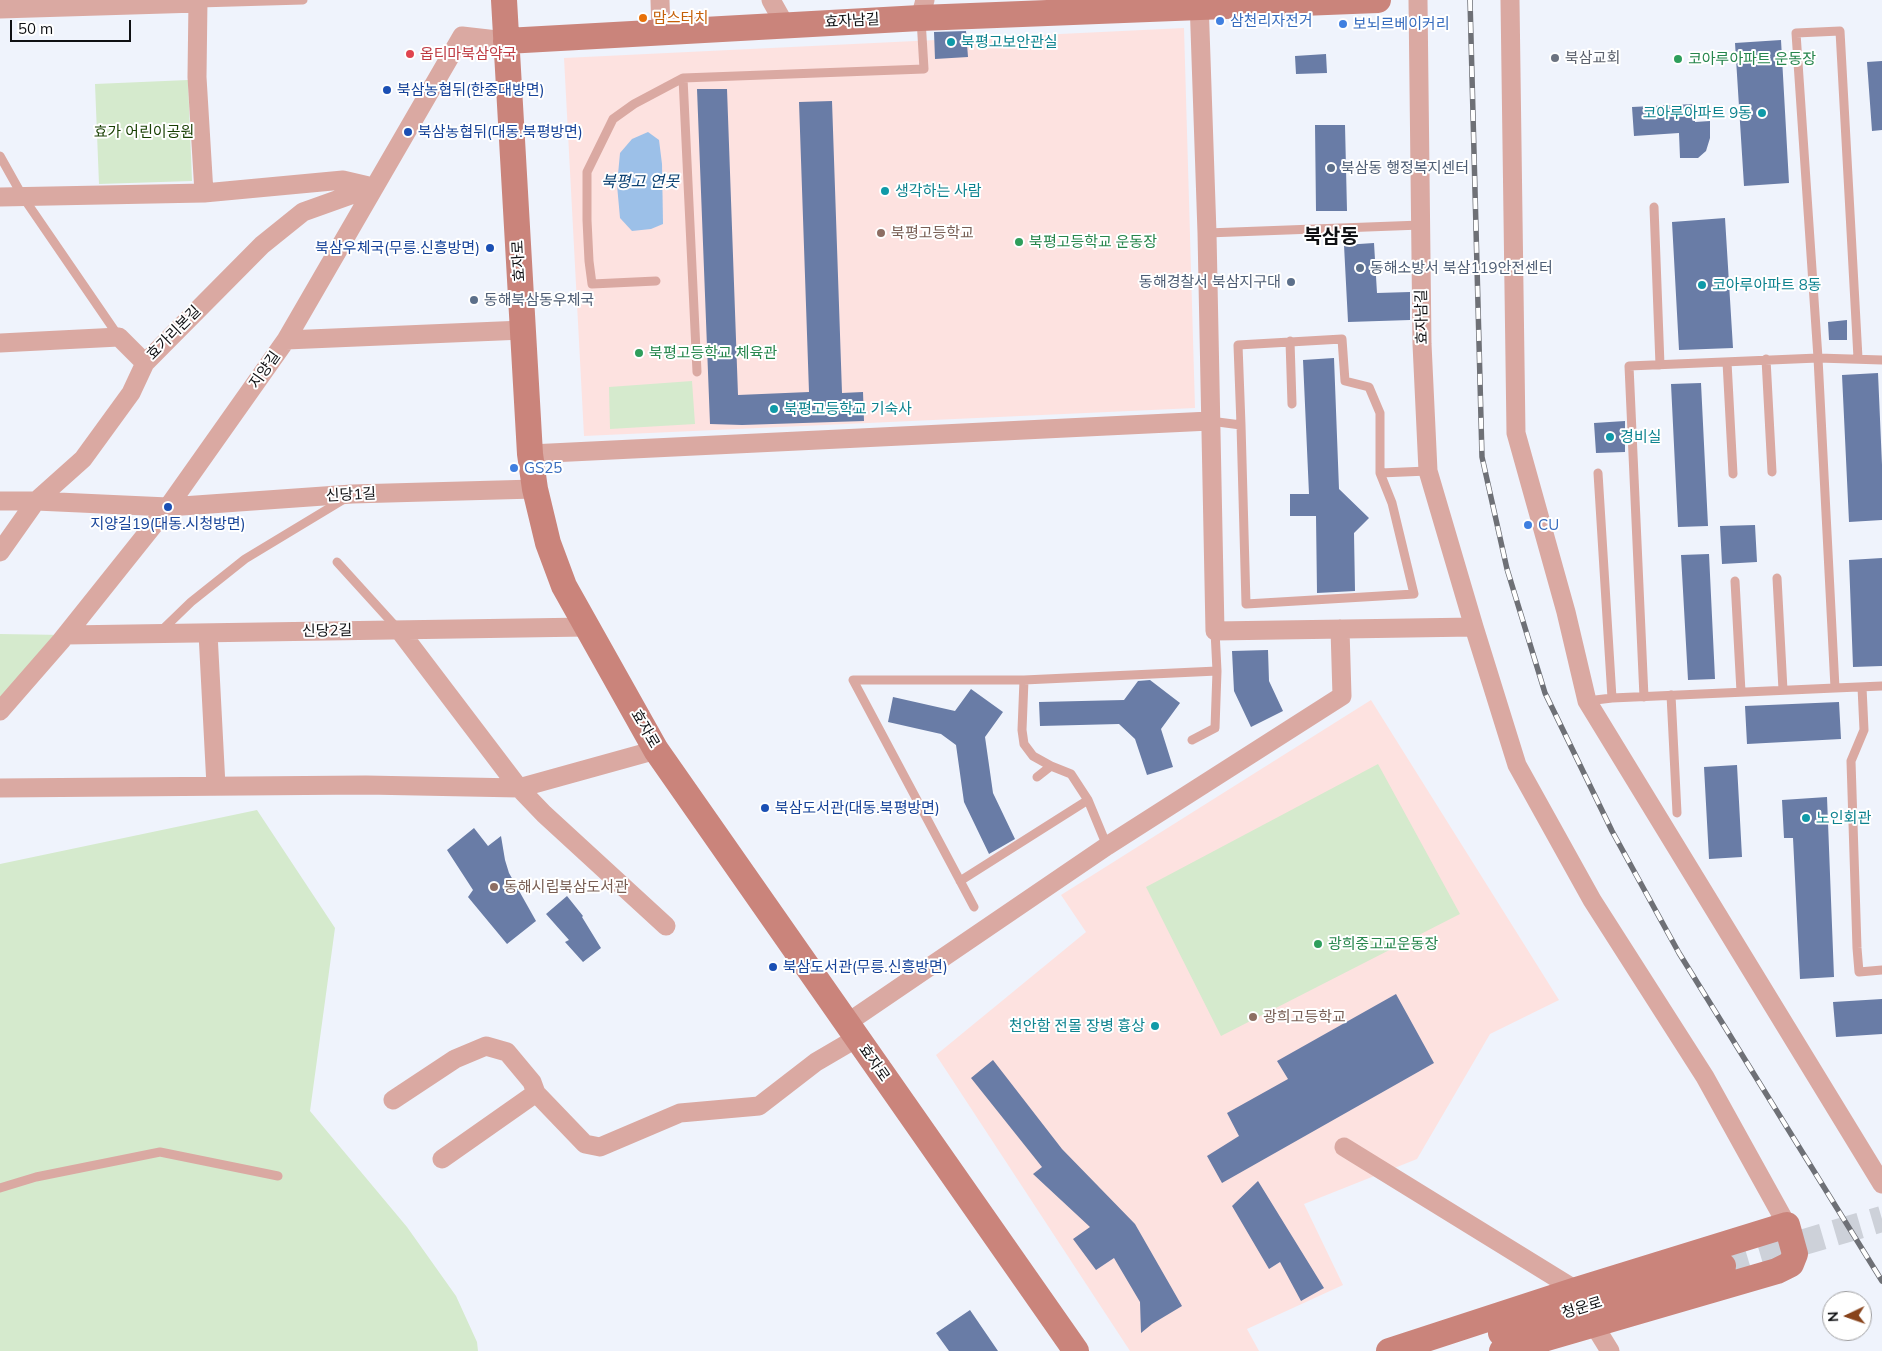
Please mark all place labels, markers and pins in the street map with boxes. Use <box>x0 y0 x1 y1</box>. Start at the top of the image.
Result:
place label: 맘스터치 <box>653 9 708 27</box>
marker: 맘스터치 <box>637 12 649 24</box>
place label: 삼천리자전거 <box>1230 12 1313 30</box>
marker: 삼천리자전거 <box>1214 15 1226 27</box>
place label: 보뇌르베이커리 <box>1353 15 1450 33</box>
marker: 보뇌르베이커리 <box>1337 18 1349 30</box>
place label: 북평고보안관실 <box>961 33 1058 51</box>
marker: 북평고보안관실 <box>945 36 957 48</box>
place label: 옵티마북삼약국 <box>420 45 517 63</box>
marker: 옵티마북삼약국 <box>404 48 416 60</box>
place label: 북삼교회 <box>1565 49 1620 67</box>
place label: 코아루아파트 운동장 <box>1688 50 1816 68</box>
marker: 북삼교회 <box>1549 52 1561 64</box>
marker: 코아루아파트 운동장 <box>1672 53 1684 65</box>
place label: 북삼농협뒤(한중대방면) <box>397 81 545 99</box>
marker: 북삼농협뒤(한중대방면) <box>381 84 393 96</box>
place label: 코아루아파트 9동 <box>1642 104 1752 122</box>
marker: 코아루아파트 9동 <box>1756 107 1768 119</box>
place label: 북삼농협뒤(대동.북평방면) <box>418 123 583 141</box>
marker: 북삼농협뒤(대동.북평방면) <box>402 126 414 138</box>
place label: 북삼동 행정복지센터 <box>1341 159 1469 177</box>
marker: 북삼동 행정복지센터 <box>1325 162 1337 174</box>
place label: 생각하는 사람 <box>895 182 982 200</box>
marker: 생각하는 사람 <box>879 185 891 197</box>
place label: 북평고등학교 <box>891 224 974 242</box>
marker: 북평고등학교 <box>875 227 887 239</box>
place label: 북평고등학교 운동장 <box>1029 233 1157 251</box>
marker: 북평고등학교 운동장 <box>1013 236 1025 248</box>
place label: 북삼우체국(무릉.신흥방면) <box>315 239 480 257</box>
marker: 북삼우체국(무릉.신흥방면) <box>484 242 496 254</box>
place label: 동해소방서 북삼119안전센터 <box>1370 259 1553 277</box>
marker: 동해소방서 북삼119안전센터 <box>1354 262 1366 274</box>
place label: 동해경찰서 북삼지구대 <box>1139 273 1281 291</box>
marker: 동해경찰서 북삼지구대 <box>1285 276 1297 288</box>
place label: 코아루아파트 8동 <box>1712 276 1822 294</box>
marker: 코아루아파트 8동 <box>1696 279 1708 291</box>
place label: 동해북삼동우체국 <box>484 291 594 309</box>
marker: 동해북삼동우체국 <box>468 294 480 306</box>
place label: 북평고등학교 체육관 <box>649 344 777 362</box>
marker: 북평고등학교 체육관 <box>633 347 645 359</box>
place label: 북평고등학교 기숙사 <box>784 400 912 418</box>
marker: 북평고등학교 기숙사 <box>768 403 780 415</box>
place label: 경비실 <box>1620 428 1661 446</box>
marker: 경비실 <box>1604 431 1616 443</box>
place label: GS25 <box>524 459 562 477</box>
marker: GS25 <box>508 462 520 474</box>
marker: 지양길19(대동.시청방면) <box>162 501 174 513</box>
place label: 지양길19(대동.시청방면) <box>90 515 246 533</box>
place label: CU <box>1538 516 1559 534</box>
marker: CU <box>1522 519 1534 531</box>
place label: 북삼도서관(대동.북평방면) <box>775 799 940 817</box>
marker: 북삼도서관(대동.북평방면) <box>759 802 771 814</box>
place label: 노인회관 <box>1816 809 1871 827</box>
marker: 노인회관 <box>1800 812 1812 824</box>
place label: 동해시립북삼도서관 <box>504 878 628 896</box>
marker: 동해시립북삼도서관 <box>488 881 500 893</box>
place label: 광희중고교운동장 <box>1328 935 1438 953</box>
marker: 광희중고교운동장 <box>1312 938 1324 950</box>
place label: 북삼도서관(무릉.신흥방면) <box>783 958 948 976</box>
marker: 북삼도서관(무릉.신흥방면) <box>767 961 779 973</box>
place label: 광희고등학교 <box>1263 1008 1346 1026</box>
marker: 광희고등학교 <box>1247 1011 1259 1023</box>
place label: 천안함 전몰 장병 흉상 <box>1009 1017 1145 1035</box>
marker: 천안함 전몰 장병 흉상 <box>1149 1020 1161 1032</box>

